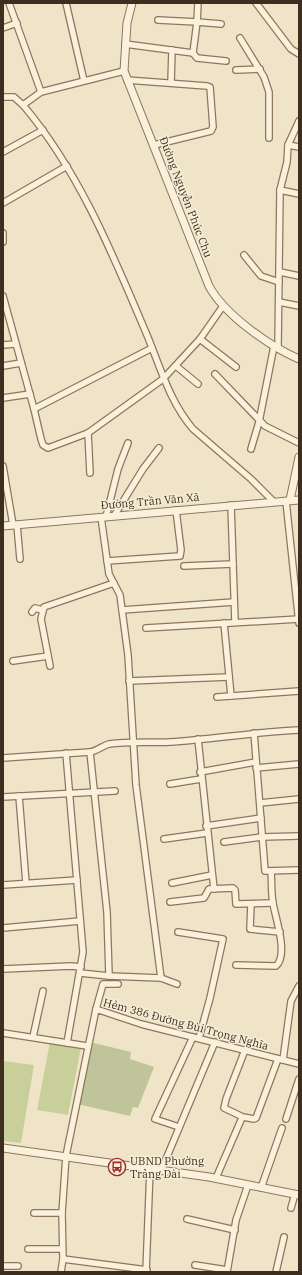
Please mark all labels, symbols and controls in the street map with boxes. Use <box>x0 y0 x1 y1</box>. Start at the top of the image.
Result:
street label: Đường Nguyễn Phúc Chu <box>156 135 216 260</box>
street label: Đường Trần Văn Xã <box>100 490 200 512</box>
street label: Hẻm 386 Đường Bùi Trọng Nghĩa <box>102 995 270 1053</box>
place label: UBND Phường Trảng Dài <box>130 1154 204 1181</box>
bus stop icon: UBND Phường Trảng Dài <box>107 1157 127 1177</box>

